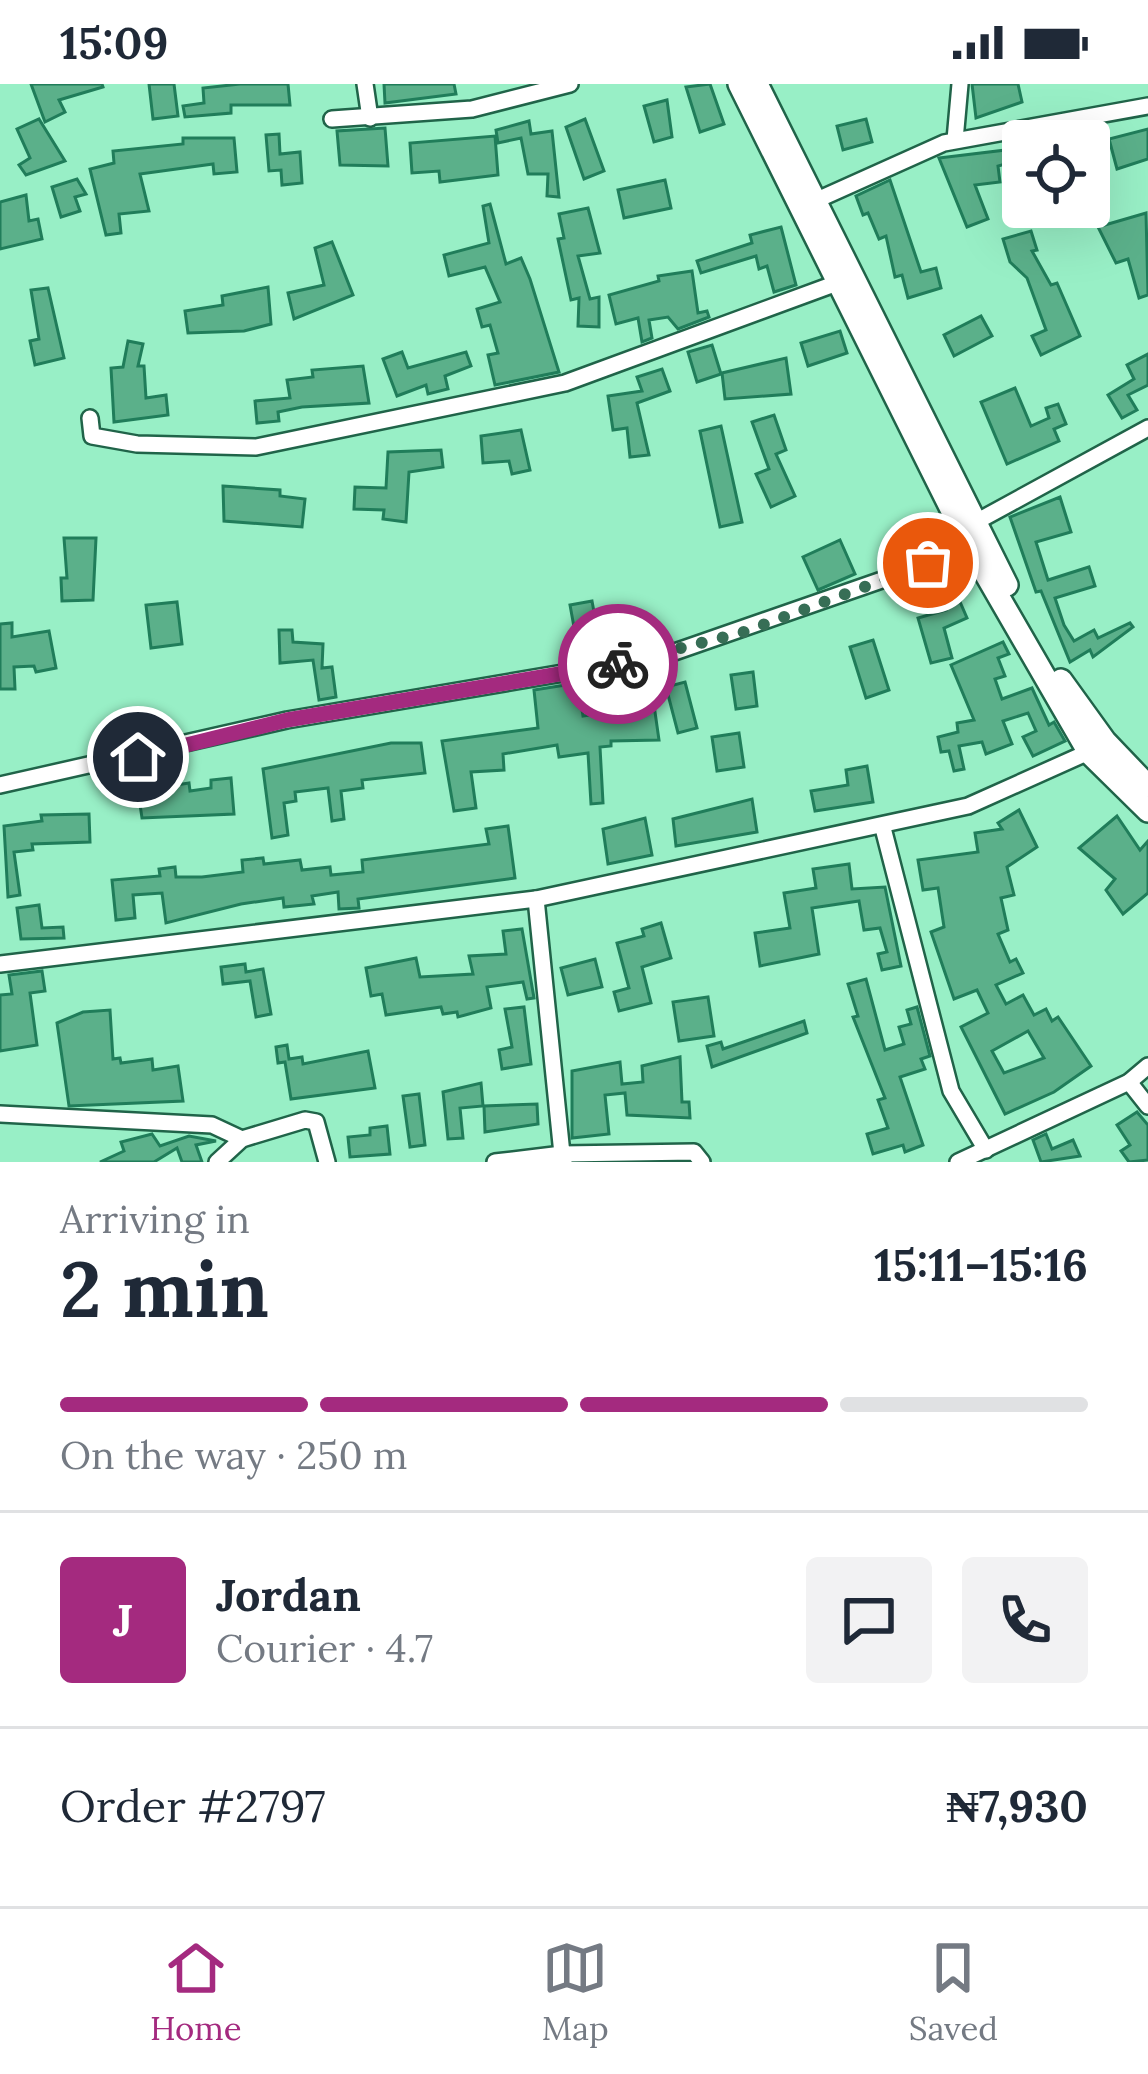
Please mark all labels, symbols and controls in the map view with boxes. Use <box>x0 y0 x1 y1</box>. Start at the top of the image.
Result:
text: 15:09 <box>60 14 168 71</box>
map controls <box>1002 120 1110 228</box>
button: locate <box>1002 120 1110 228</box>
pin <box>877 512 979 614</box>
icon: bag <box>895 530 961 596</box>
courier <box>558 604 678 724</box>
icon: bike <box>585 631 651 697</box>
pin <box>87 706 189 808</box>
icon: home <box>105 724 171 790</box>
text: Arriving in <box>60 1194 250 1244</box>
text: 15:11–15:16 <box>874 1236 1088 1293</box>
text: 2 min <box>60 1239 269 1338</box>
text: On the way · 250 m <box>60 1430 408 1480</box>
button: chat <box>806 1557 932 1683</box>
button: phone <box>962 1557 1088 1683</box>
text: Jordan <box>216 1566 361 1623</box>
text: J <box>113 1591 133 1648</box>
text: Courier · 4.7 <box>216 1623 433 1673</box>
text: Order #2797 <box>60 1777 325 1834</box>
text: ₦7,930 <box>946 1777 1088 1834</box>
tab: Home <box>150 1935 242 2049</box>
tab: Map <box>542 1935 609 2049</box>
tab: Saved <box>909 1935 998 2049</box>

